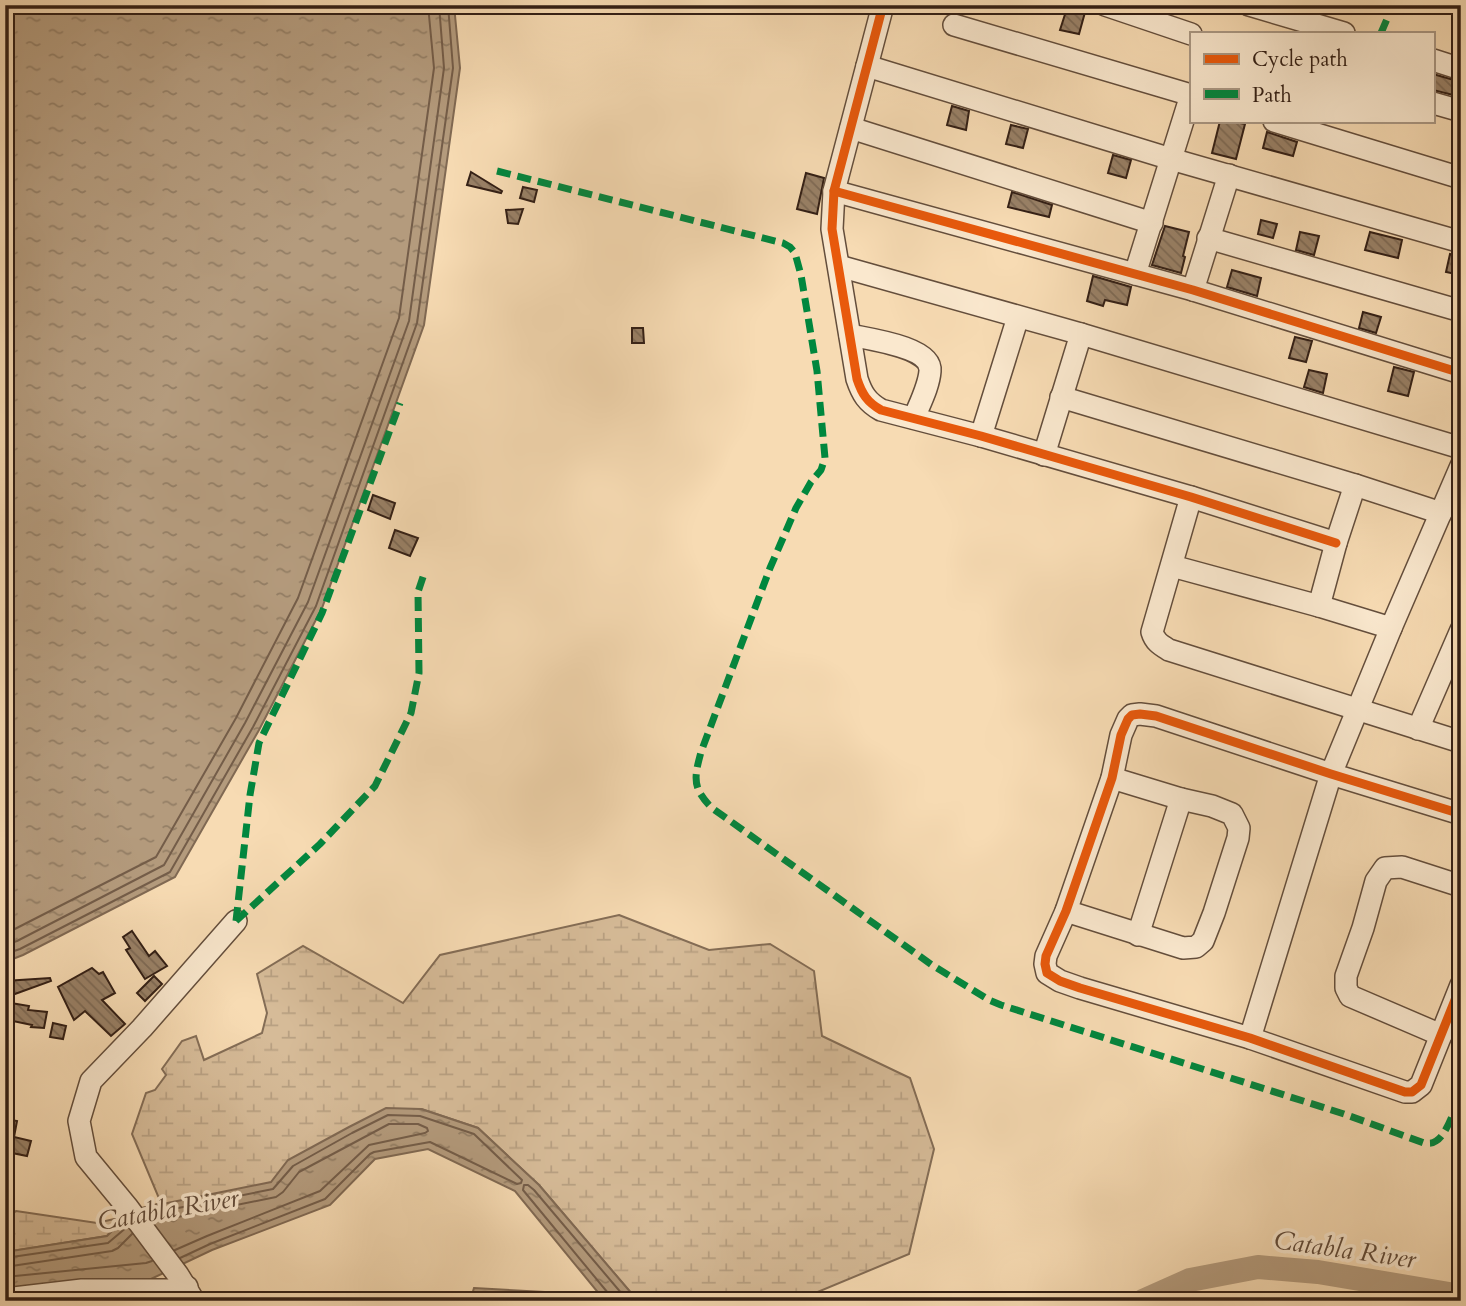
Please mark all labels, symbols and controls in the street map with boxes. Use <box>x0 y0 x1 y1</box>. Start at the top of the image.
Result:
legend <box>1190 32 1434 122</box>
text: Cycle path <box>1252 45 1348 74</box>
text: Path <box>1252 81 1292 110</box>
water label: Catabla River <box>95 1180 243 1239</box>
water label: Catabla River <box>1272 1222 1420 1277</box>

